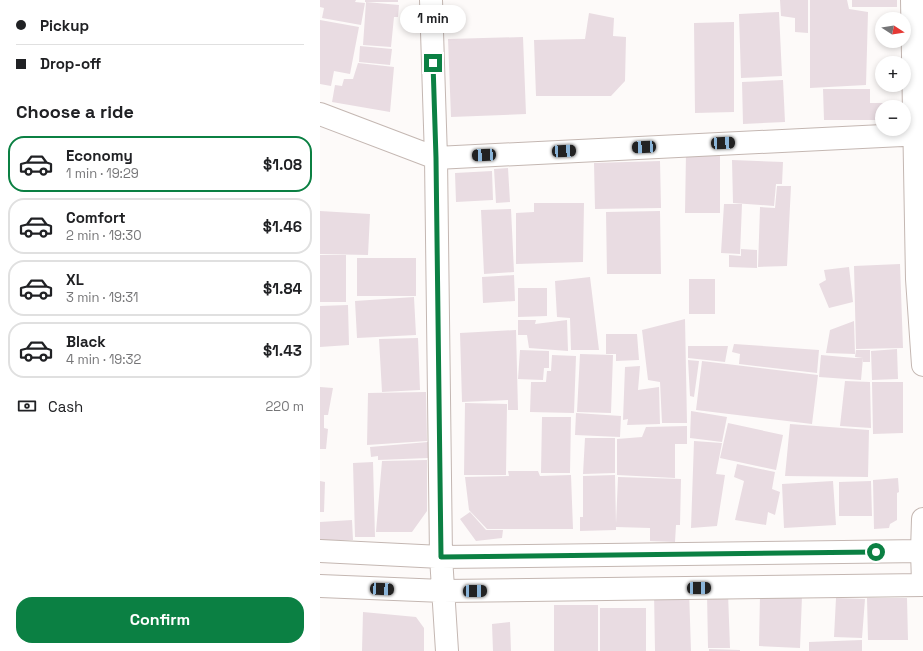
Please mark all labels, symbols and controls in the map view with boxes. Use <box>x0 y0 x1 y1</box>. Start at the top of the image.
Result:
callout: 1 min <box>400 5 466 33</box>
text: 1 min <box>417 10 449 27</box>
north arrow <box>875 12 911 48</box>
map controls <box>875 12 911 136</box>
text: Pickup <box>40 16 89 35</box>
text: Drop-off <box>40 54 101 73</box>
route end <box>424 54 442 72</box>
button: + <box>875 56 911 92</box>
text: Choose a ride <box>16 100 134 123</box>
button: − <box>875 100 911 136</box>
car <box>711 136 735 150</box>
car <box>632 140 656 154</box>
car <box>552 144 576 158</box>
icon: car <box>18 146 54 182</box>
text: Economy <box>66 146 133 165</box>
car <box>472 148 496 162</box>
text: $1.08 <box>263 155 302 174</box>
text: 1 min · 19:29 <box>66 165 139 182</box>
icon: car <box>18 208 54 244</box>
text: Comfort <box>66 208 126 227</box>
text: $1.46 <box>263 217 302 236</box>
text: 2 min · 19:30 <box>66 227 142 244</box>
icon: car <box>18 270 54 306</box>
text: XL <box>66 270 84 289</box>
text: $1.84 <box>263 279 302 298</box>
text: 3 min · 19:31 <box>66 289 138 306</box>
icon: car <box>18 332 54 368</box>
text: Black <box>66 332 106 351</box>
text: $1.43 <box>263 341 302 360</box>
text: 4 min · 19:32 <box>66 351 141 368</box>
icon: cash <box>16 395 38 417</box>
text: Cash <box>48 397 83 416</box>
text: 220 m <box>265 398 304 415</box>
route start <box>867 543 885 561</box>
car <box>370 582 394 596</box>
car <box>687 582 711 594</box>
car <box>463 585 487 597</box>
button: Confirm <box>16 597 304 643</box>

